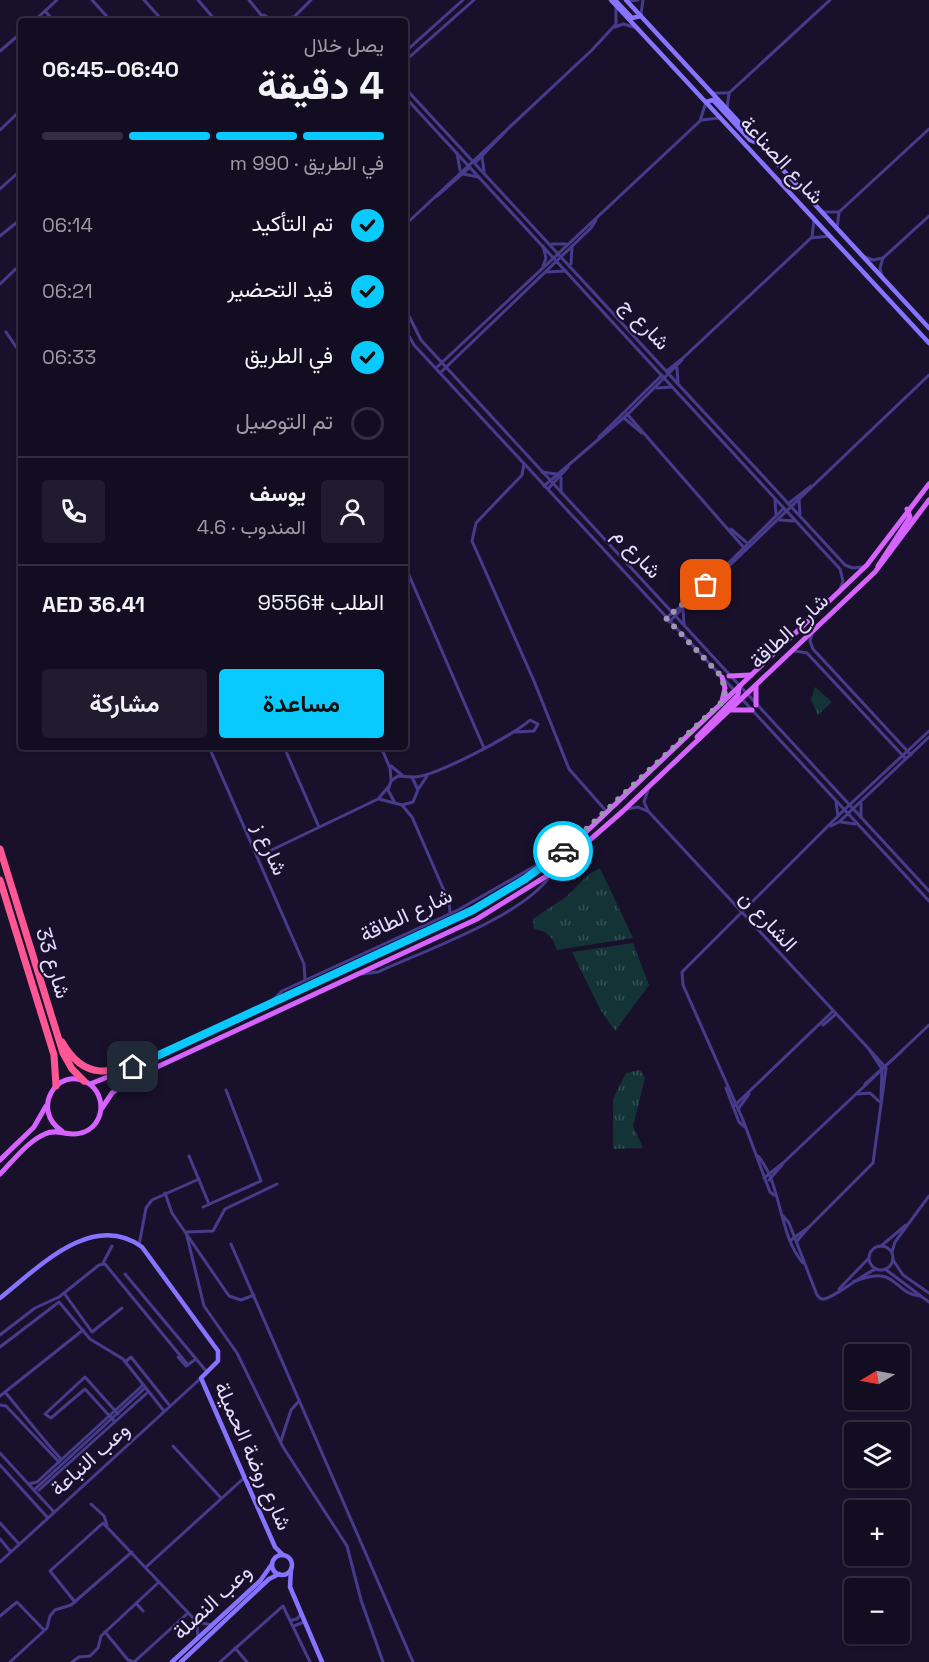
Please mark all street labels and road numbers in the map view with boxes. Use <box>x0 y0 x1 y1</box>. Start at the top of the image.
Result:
street label: شارع الصناعة <box>734 110 830 210</box>
street label: شارع ج <box>614 292 676 356</box>
street label: شارع م <box>606 521 668 585</box>
street label: شارع الطاقة <box>743 587 835 675</box>
street label: شارع ز <box>246 817 294 880</box>
street label: شارع الطاقة <box>355 881 457 949</box>
street label: الشارع ن <box>733 884 803 958</box>
street label: شارع 33 <box>29 924 77 1002</box>
street label: شارع روضة الحميلة <box>208 1377 298 1535</box>
street label: وعب النباعة <box>44 1416 135 1501</box>
street label: وعب النصلة <box>166 1558 257 1645</box>

